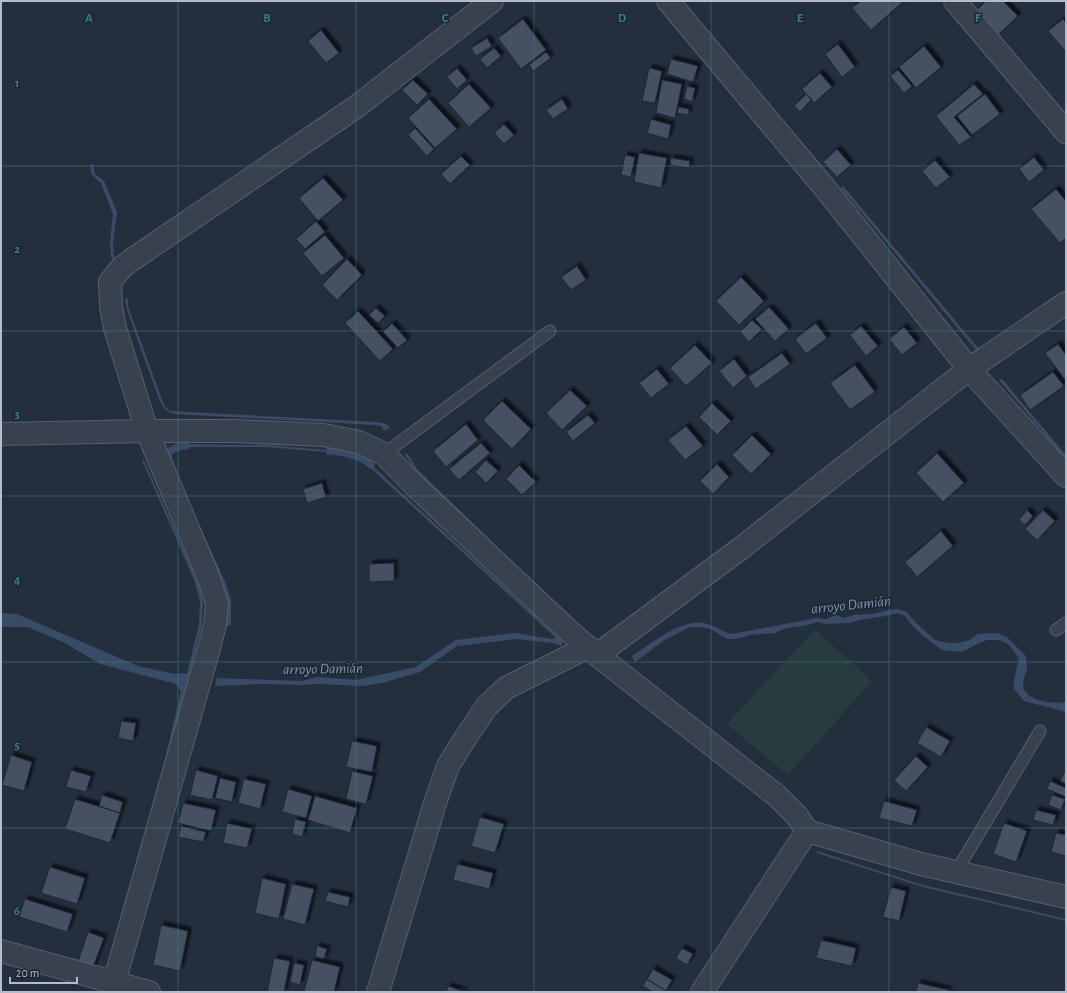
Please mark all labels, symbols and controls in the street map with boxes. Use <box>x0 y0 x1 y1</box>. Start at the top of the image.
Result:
text: A <box>85 12 93 25</box>
text: B <box>263 12 271 25</box>
text: C <box>442 12 449 25</box>
text: D <box>618 12 627 25</box>
text: E <box>797 12 804 25</box>
text: F <box>975 12 982 25</box>
text: 1 <box>15 77 19 90</box>
text: 2 <box>14 243 20 256</box>
text: 3 <box>14 408 20 421</box>
text: 4 <box>14 574 21 587</box>
water label: arroyo Damián <box>810 593 892 617</box>
water label: arroyo Damián <box>283 661 363 677</box>
text: 5 <box>14 739 20 752</box>
text: 6 <box>14 905 20 918</box>
scale bar <box>10 959 77 985</box>
text: 20 m <box>16 967 39 979</box>

